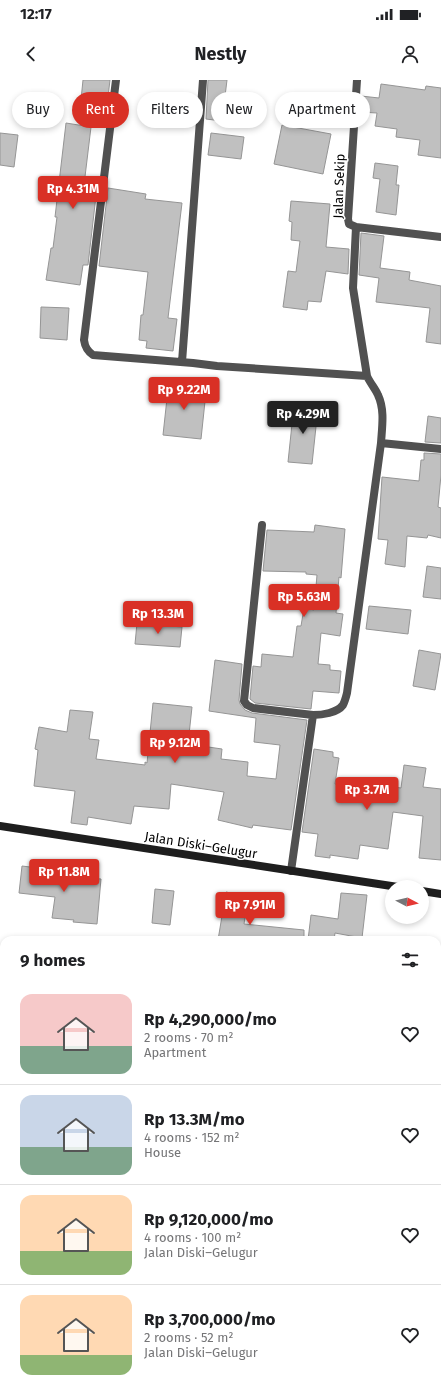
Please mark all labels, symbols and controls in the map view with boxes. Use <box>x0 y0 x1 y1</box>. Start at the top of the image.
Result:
text: 12:17 <box>20 5 52 23</box>
icon: back <box>20 43 42 65</box>
text: Nestly <box>195 43 246 65</box>
icon: person <box>399 43 421 65</box>
chip: Buy <box>12 92 64 128</box>
chip: Rent <box>72 92 129 128</box>
chip: Filters <box>137 92 203 128</box>
chip: New <box>211 92 267 128</box>
chip: Apartment <box>275 92 370 128</box>
street label: Jalan Sekip <box>330 153 348 219</box>
pin: Rp 4.31M <box>32 176 114 210</box>
text: Rp 4.31M <box>47 181 99 196</box>
pin: Rp 9.22M <box>143 377 225 411</box>
text: Rp 9.22M <box>158 382 210 397</box>
pin: Rp 4.29M <box>262 401 344 435</box>
text: Rp 4.29M <box>276 406 330 421</box>
pin: Rp 5.63M <box>263 584 345 618</box>
text: Rp 5.63M <box>277 589 331 604</box>
pin: Rp 13.3M <box>117 601 199 635</box>
text: Rp 13.3M <box>132 606 184 621</box>
pin: Rp 9.12M <box>134 730 216 764</box>
text: Rp 9.12M <box>150 735 200 750</box>
pin: Rp 3.7M <box>330 777 404 811</box>
text: Rp 3.7M <box>344 782 390 797</box>
street label: Jalan Diski–Gelugur <box>144 829 258 861</box>
pin: Rp 11.8M <box>23 859 105 893</box>
text: Rp 11.8M <box>38 864 90 879</box>
north arrow <box>385 880 429 924</box>
map controls <box>385 880 429 924</box>
pin: Rp 7.91M <box>209 892 291 926</box>
text: Rp 7.91M <box>224 897 276 912</box>
icon: filters <box>399 949 421 971</box>
text: 9 homes <box>20 950 85 971</box>
text: Rp 4,290,000/mo <box>144 1009 277 1030</box>
icon: home <box>52 1010 100 1058</box>
icon: heart <box>399 1023 421 1045</box>
text: 2 rooms · 70 m² <box>144 1030 234 1045</box>
text: Apartment <box>144 1045 206 1060</box>
text: Rp 13.3M/mo <box>144 1109 245 1130</box>
icon: home <box>52 1111 100 1159</box>
icon: heart <box>399 1124 421 1146</box>
text: 4 rooms · 152 m² <box>144 1130 240 1145</box>
text: House <box>144 1145 181 1160</box>
text: Rp 9,120,000/mo <box>144 1209 274 1230</box>
icon: home <box>52 1211 100 1259</box>
icon: heart <box>399 1224 421 1246</box>
text: 4 rooms · 100 m² <box>144 1230 241 1245</box>
text: Jalan Diski–Gelugur <box>144 1245 258 1260</box>
text: Rp 3,700,000/mo <box>144 1309 276 1330</box>
icon: home <box>52 1311 100 1359</box>
icon: heart <box>399 1324 421 1346</box>
text: 2 rooms · 52 m² <box>144 1330 233 1345</box>
text: Jalan Diski–Gelugur <box>144 1345 258 1360</box>

